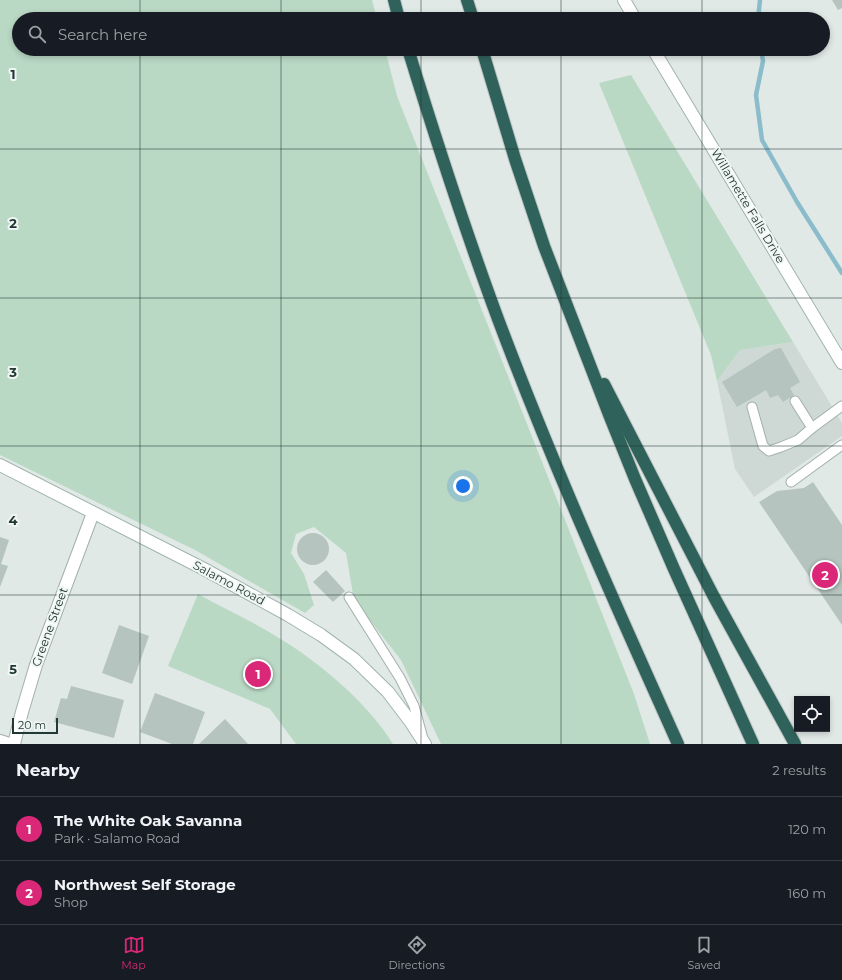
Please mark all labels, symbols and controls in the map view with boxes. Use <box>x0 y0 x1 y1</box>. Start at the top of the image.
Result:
search box <box>12 12 830 56</box>
icon: search <box>26 23 48 45</box>
text: Search here <box>58 25 147 44</box>
text: 1 <box>10 66 16 82</box>
street label: Willamette Falls Drive <box>708 146 789 266</box>
text: 2 <box>9 215 17 231</box>
text: 3 <box>8 364 17 380</box>
your location <box>453 476 473 496</box>
text: 4 <box>9 512 18 528</box>
street label: Salamo Road <box>191 557 268 608</box>
pin: 2 <box>812 560 838 590</box>
street label: Greene Street <box>28 585 71 668</box>
pin: 1 <box>245 659 271 689</box>
text: 5 <box>9 661 17 677</box>
map controls <box>794 696 830 732</box>
button: locate <box>794 696 830 732</box>
scale bar <box>12 716 58 735</box>
text: 20 m <box>18 718 46 732</box>
text: Nearby <box>16 760 80 780</box>
text: 2 results <box>772 762 826 778</box>
text: The White Oak Savanna <box>54 811 242 830</box>
text: 1 <box>26 821 32 837</box>
text: 120 m <box>788 821 826 837</box>
text: Park · Salamo Road <box>54 830 180 846</box>
text: Northwest Self Storage <box>54 875 236 894</box>
text: 2 <box>25 885 33 901</box>
text: 160 m <box>788 885 826 901</box>
text: Shop <box>54 894 88 910</box>
tab: Map <box>121 934 146 972</box>
tab: Directions <box>389 934 445 972</box>
tab: Saved <box>688 934 721 972</box>

